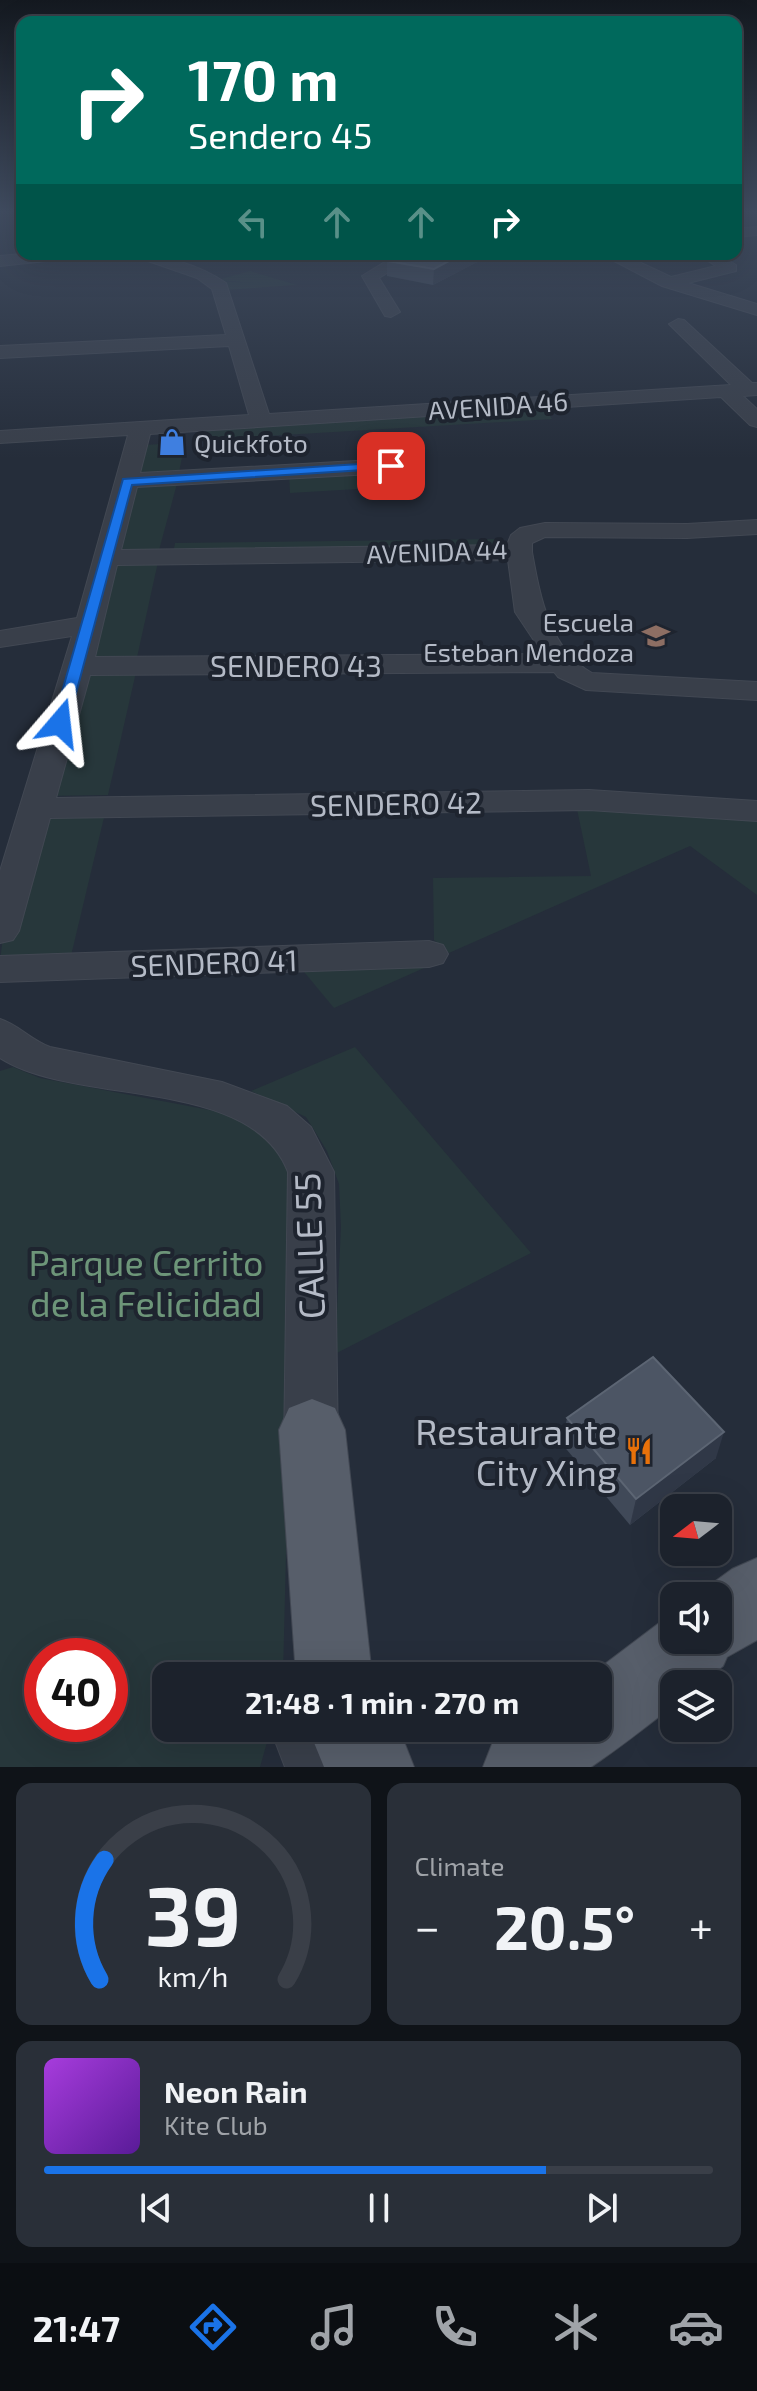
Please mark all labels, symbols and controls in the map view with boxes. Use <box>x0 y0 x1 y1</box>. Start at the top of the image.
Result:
text: 170 m <box>188 45 339 112</box>
icon: right <box>56 48 160 152</box>
text: Sendero 45 <box>188 113 372 156</box>
icon: left <box>231 200 275 244</box>
icon: ahead <box>315 200 359 244</box>
icon: ahead <box>399 200 443 244</box>
icon: right <box>483 200 527 244</box>
street label: AVENIDA 46 <box>427 385 569 425</box>
shop icon: Quickfoto <box>157 427 187 457</box>
place label: Quickfoto <box>194 427 308 458</box>
pin <box>357 432 425 500</box>
icon: arrive <box>369 444 413 488</box>
street label: AVENIDA 44 <box>366 533 508 569</box>
place label: Escuela Esteban Mendoza <box>423 606 634 667</box>
school or university icon: Escuela Esteban Mendoza <box>641 621 671 651</box>
street label: SENDERO 43 <box>210 647 382 683</box>
position arrow <box>18 681 102 765</box>
street label: SENDERO 42 <box>310 784 482 822</box>
street label: SENDERO 41 <box>130 941 298 983</box>
street label: CALLE 55 <box>284 1172 332 1320</box>
park label: Parque Cerrito de la Felicidad <box>28 1240 264 1324</box>
place label: Restaurante City Xing <box>415 1409 617 1493</box>
restaurant icon: Restaurante City Xing <box>624 1436 654 1466</box>
north arrow <box>660 1494 732 1566</box>
map controls <box>660 1494 732 1742</box>
button: sound <box>660 1582 732 1654</box>
speed limit sign: 40 <box>24 1638 128 1742</box>
button: layers <box>660 1670 732 1742</box>
text: 21:48 · 1 min · 270 m <box>245 1684 519 1720</box>
text: Climate <box>415 1850 504 1881</box>
text: 39 <box>145 1863 241 1963</box>
text: 20.5° <box>494 1890 635 1962</box>
text: − <box>415 1899 440 1952</box>
text: + <box>689 1899 713 1952</box>
text: km/h <box>158 1958 229 1993</box>
text: Neon Rain <box>164 2073 308 2109</box>
text: Kite Club <box>164 2109 268 2140</box>
icon: previous <box>134 2186 178 2230</box>
icon: pause <box>357 2186 401 2230</box>
icon: next <box>580 2186 624 2230</box>
icon: directions <box>185 2299 241 2355</box>
icon: music <box>306 2299 362 2355</box>
icon: phone <box>427 2299 483 2355</box>
icon: climate <box>548 2299 604 2355</box>
icon: car <box>668 2299 724 2355</box>
text: 21:47 <box>32 2306 120 2349</box>

